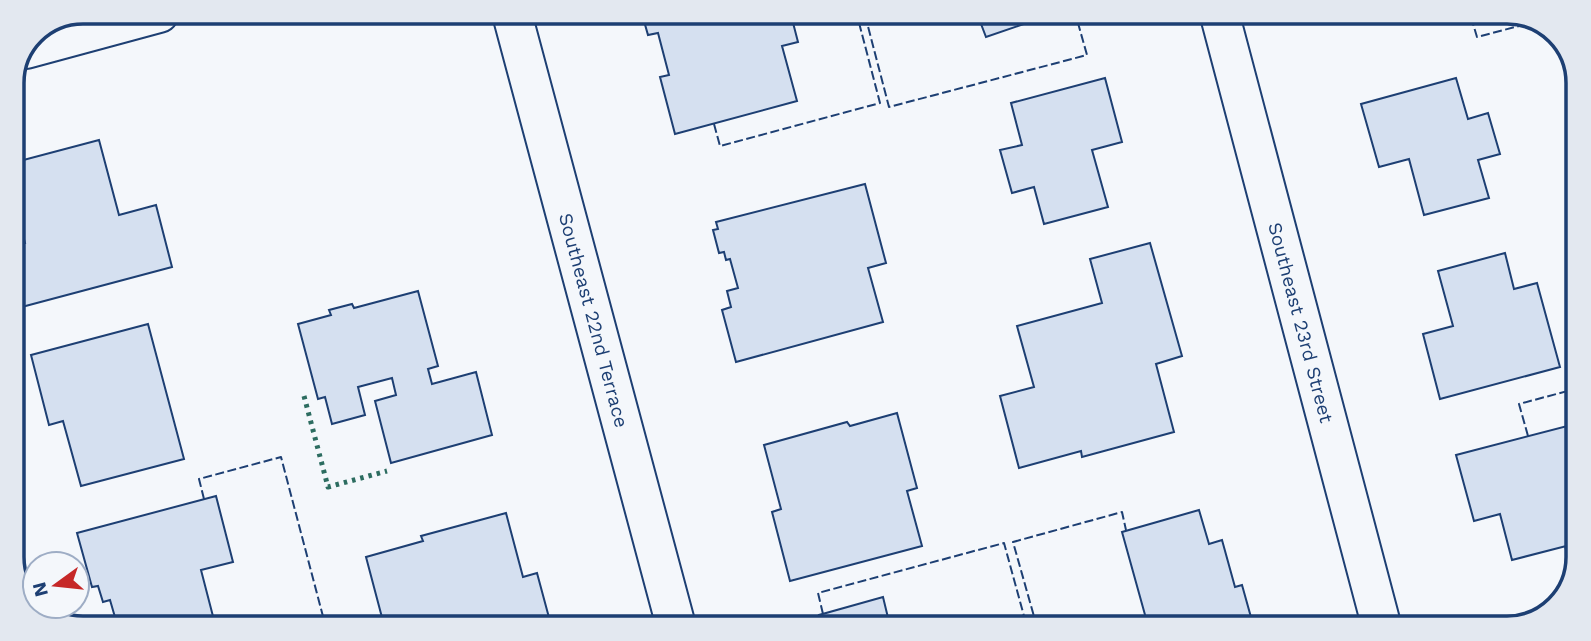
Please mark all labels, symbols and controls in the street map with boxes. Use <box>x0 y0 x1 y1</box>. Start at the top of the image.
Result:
street label: Southeast 22nd Terrace <box>554 211 633 430</box>
street label: Southeast 23rd Street <box>1263 220 1338 425</box>
north arrow <box>21 550 91 620</box>
text: N <box>27 579 53 599</box>

